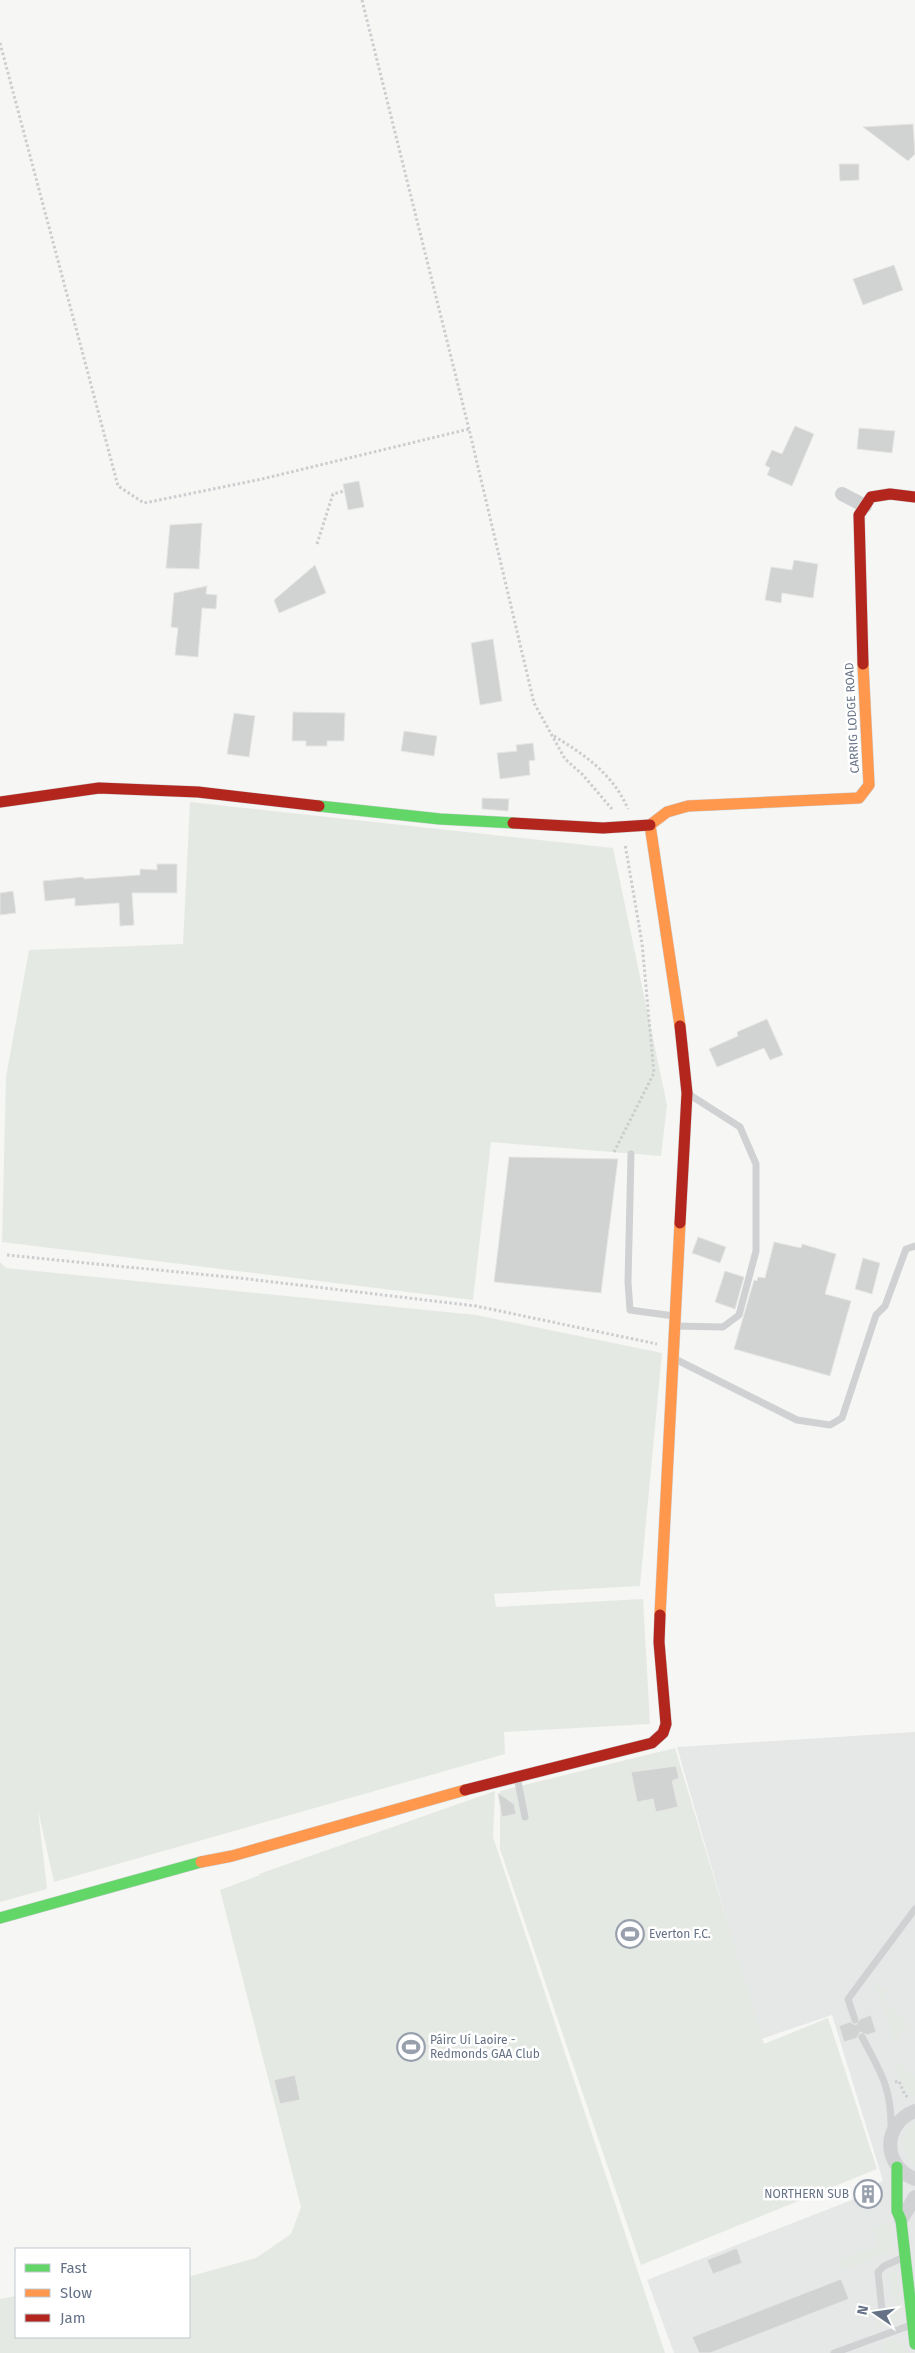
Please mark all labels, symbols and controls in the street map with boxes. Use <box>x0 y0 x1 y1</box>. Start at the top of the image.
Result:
street label: CARRIG LODGE ROAD <box>842 662 862 774</box>
sports icon: Everton F.C. <box>615 1919 645 1949</box>
place label: Everton F.C. <box>649 1927 711 1941</box>
sports icon: Páirc Uí Laoire - Redmonds GAA Club <box>396 2032 426 2062</box>
place label: Páirc Uí Laoire - Redmonds GAA Club <box>430 2033 540 2061</box>
building icon: NORTHERN SUB <box>853 2179 883 2209</box>
place label: NORTHERN SUB <box>764 2187 849 2201</box>
legend <box>15 2248 190 2338</box>
text: Fast <box>60 2259 87 2277</box>
text: Slow <box>60 2284 92 2302</box>
north arrow <box>850 2288 900 2338</box>
text: N <box>853 2304 872 2317</box>
text: Jam <box>60 2309 86 2327</box>

